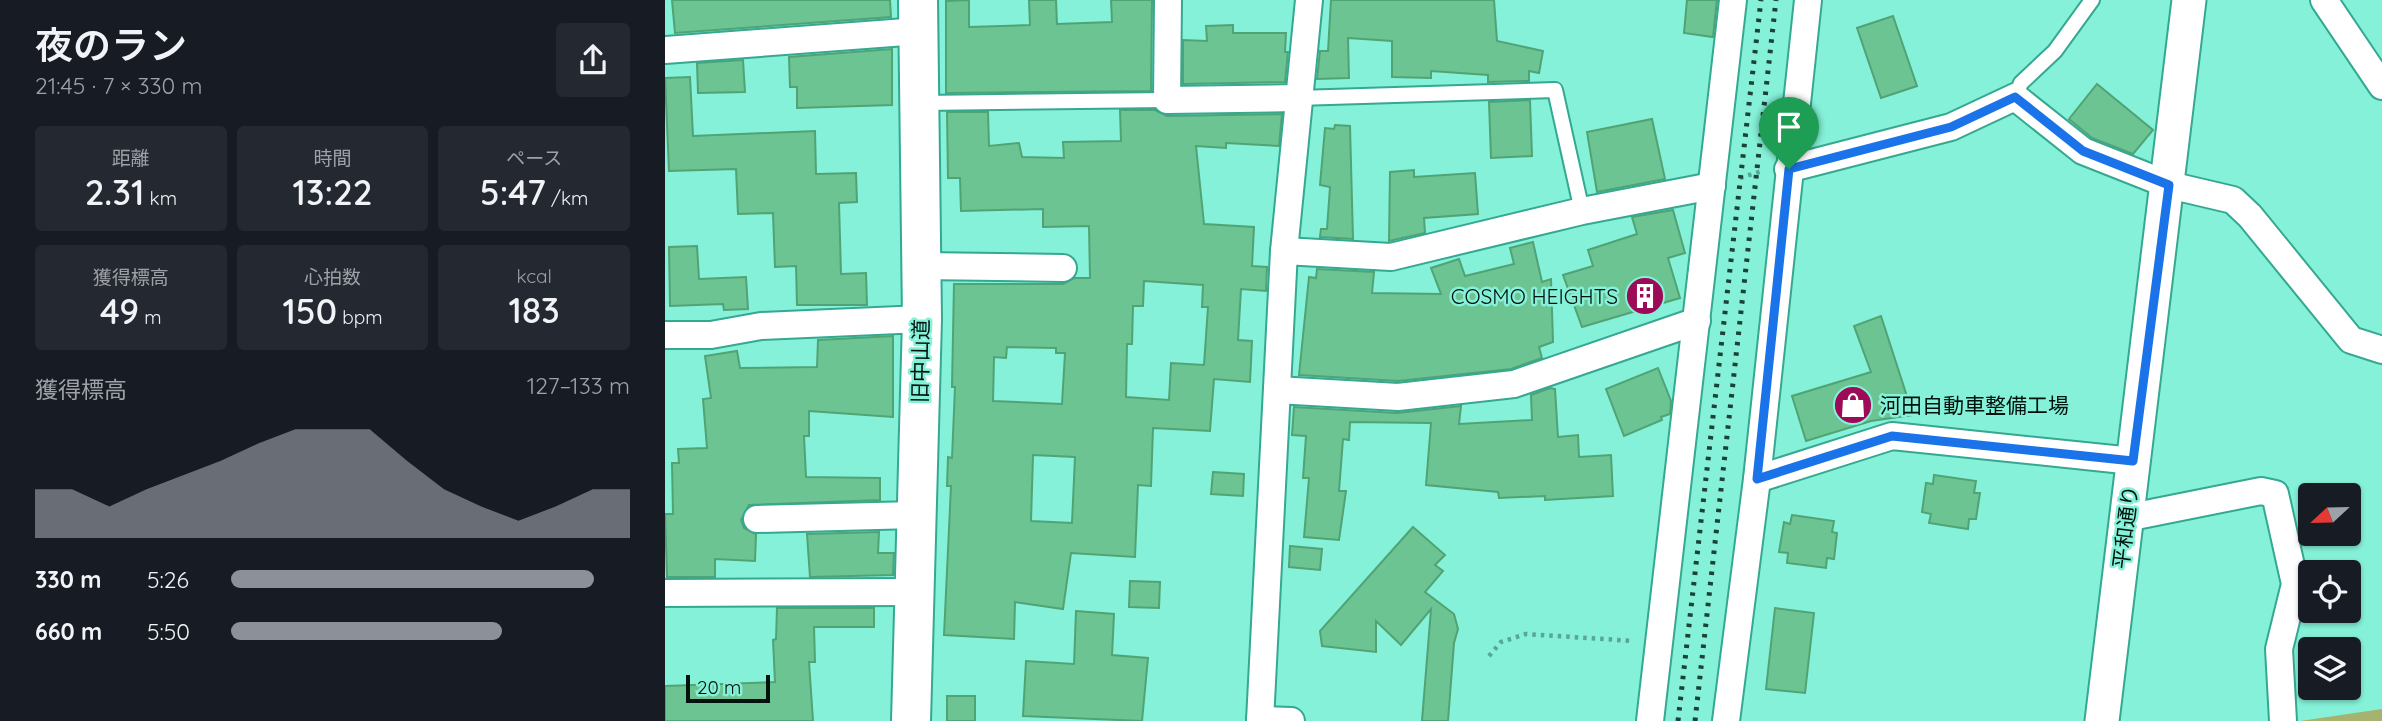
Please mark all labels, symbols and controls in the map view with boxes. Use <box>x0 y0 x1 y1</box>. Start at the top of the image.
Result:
text: 夜のラン <box>35 21 187 69</box>
button: share <box>556 23 630 97</box>
text: 21:45 · 7 × 330 m <box>35 71 202 100</box>
pin <box>1759 97 1819 169</box>
icon: arrive <box>1770 108 1808 146</box>
text: 距離 <box>112 146 150 170</box>
text: 時間 <box>313 146 352 170</box>
text: ペース <box>506 146 562 170</box>
text: 2.31 <box>85 170 144 214</box>
text: 13:22 <box>292 170 373 214</box>
text: 5:47 <box>480 170 546 214</box>
text: km <box>144 186 177 210</box>
text: /km <box>546 186 588 210</box>
text: kcal <box>516 264 552 288</box>
text: 獲得標高 <box>93 265 169 289</box>
text: 心拍数 <box>304 265 361 289</box>
building icon: COSMO HEIGHTS <box>1624 275 1666 317</box>
place label: COSMO HEIGHTS <box>1451 283 1618 309</box>
text: 183 <box>509 288 560 332</box>
text: 49 <box>100 289 139 333</box>
text: 150 <box>282 289 337 333</box>
text: m <box>139 305 162 329</box>
text: bpm <box>337 305 383 329</box>
street label: 旧中山道 <box>906 319 934 403</box>
text: 127–133 m <box>527 371 630 400</box>
text: 獲得標高 <box>35 375 127 404</box>
shop icon: 河田自動車整備工場 <box>1832 384 1874 426</box>
place label: 河田自動車整備工場 <box>1880 392 2069 418</box>
north arrow <box>2298 483 2361 546</box>
map controls <box>2298 483 2361 700</box>
street label: 平和通り <box>2107 484 2143 570</box>
button: locate <box>2298 560 2361 623</box>
text: 330 m <box>35 565 101 594</box>
text: 5:26 <box>147 565 189 594</box>
text: 660 m <box>35 617 102 646</box>
text: 5:50 <box>147 617 190 646</box>
button: layers <box>2298 637 2361 700</box>
scale bar <box>686 672 770 704</box>
text: 20 m <box>697 675 741 699</box>

